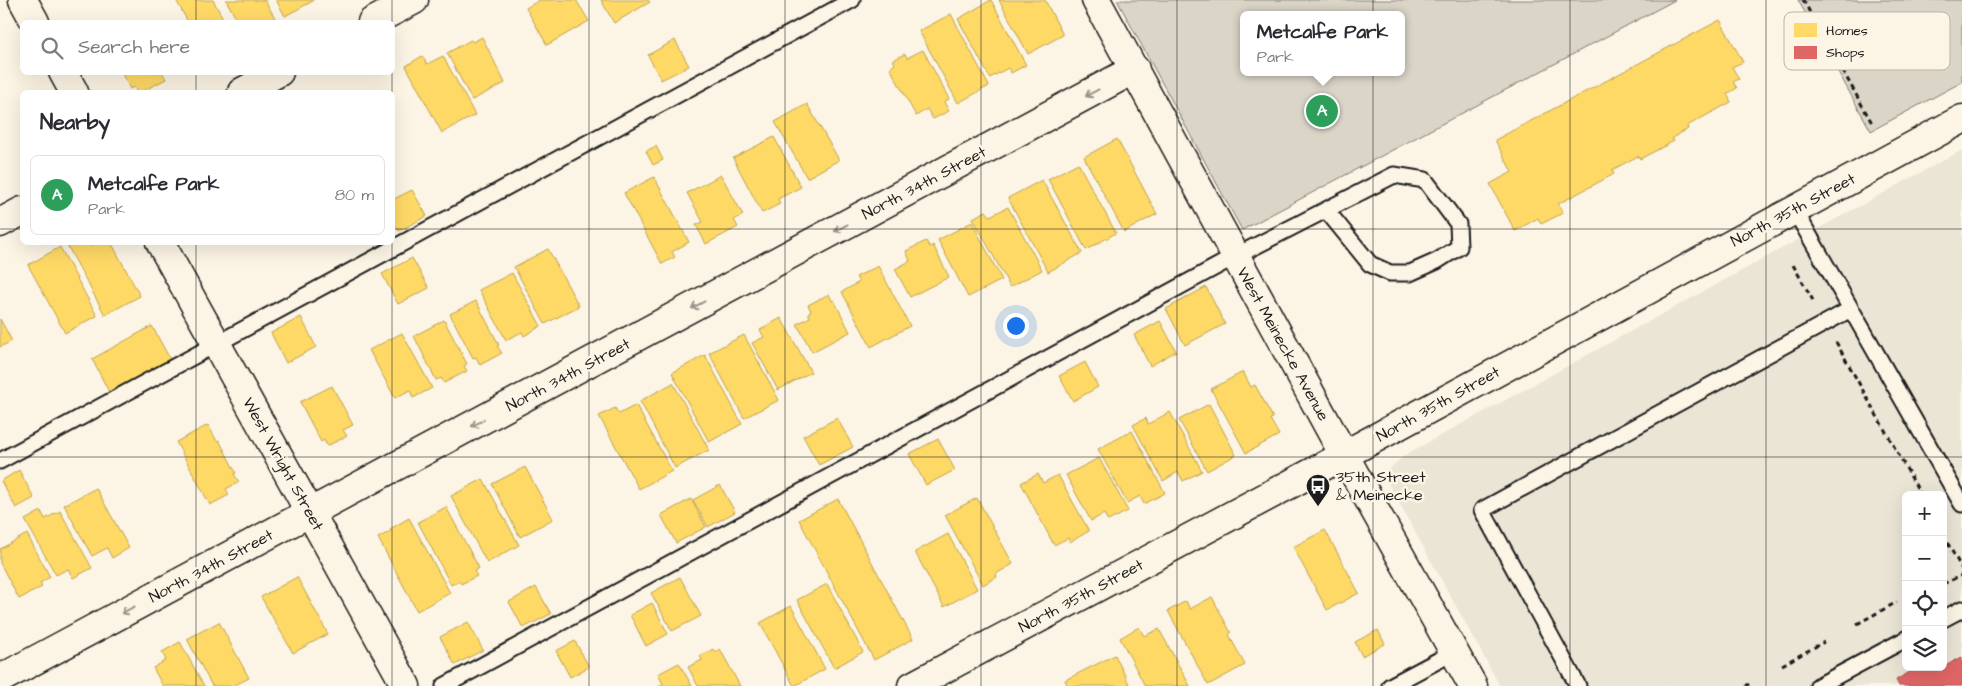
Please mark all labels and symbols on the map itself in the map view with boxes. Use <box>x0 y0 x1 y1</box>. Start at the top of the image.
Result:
legend <box>1784 12 1950 70</box>
text: Homes <box>1826 21 1868 41</box>
text: Shops <box>1826 43 1865 63</box>
one-way arrow <box>1085 88 1099 98</box>
pin: A <box>1306 92 1338 130</box>
street label: North 34th Street <box>858 141 990 225</box>
street label: North 35th Street <box>1727 168 1860 252</box>
one-way arrow <box>834 223 848 233</box>
street label: West Meinecke Avenue <box>1232 263 1335 425</box>
one-way arrow <box>691 300 705 310</box>
your location <box>1003 313 1029 339</box>
street label: North 34th Street <box>502 333 634 417</box>
street label: North 35th Street <box>1372 361 1504 447</box>
street label: West Wright Street <box>236 393 329 536</box>
one-way arrow <box>470 418 485 428</box>
place label: 35th Street & Meinecke <box>1336 466 1426 506</box>
bus stop icon: 35th Street & Meinecke <box>1305 473 1331 507</box>
street label: North 34th Street <box>145 524 277 608</box>
street label: North 35th Street <box>1015 554 1148 638</box>
one-way arrow <box>121 605 136 615</box>

